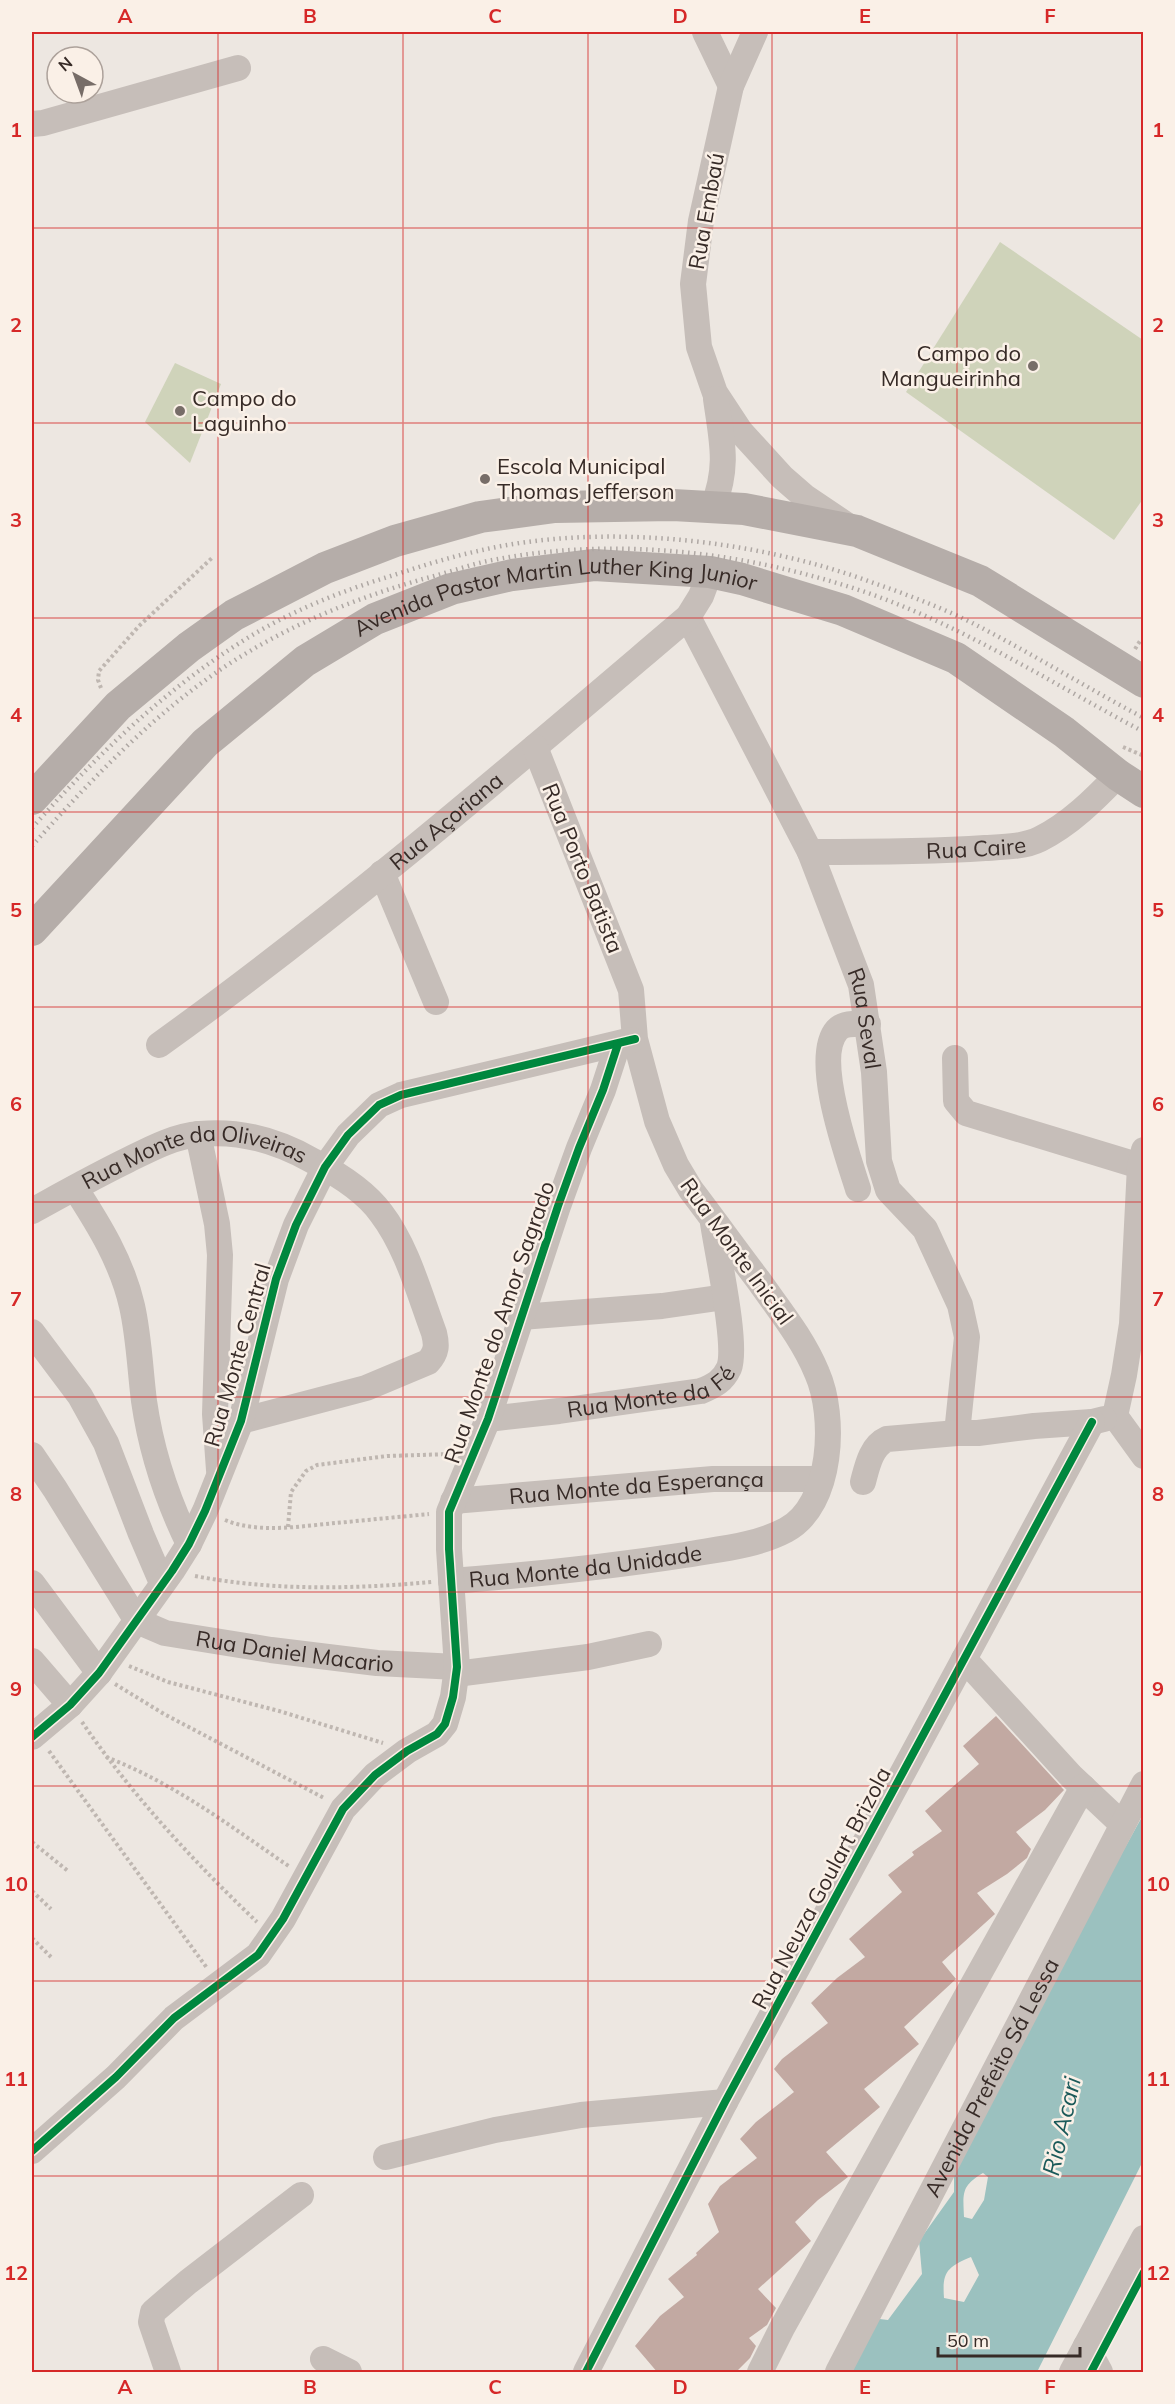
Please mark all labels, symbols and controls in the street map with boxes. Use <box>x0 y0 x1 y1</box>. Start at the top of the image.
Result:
text: A <box>118 3 133 28</box>
text: B <box>303 3 317 28</box>
text: C <box>488 3 502 28</box>
text: D <box>672 3 688 28</box>
text: E <box>859 3 871 28</box>
text: F <box>1044 3 1056 28</box>
north arrow <box>45 45 105 105</box>
text: N <box>54 52 76 75</box>
text: 1 <box>10 117 22 142</box>
text: 1 <box>1152 117 1164 142</box>
street label: Rua Embaú <box>682 150 730 272</box>
text: 2 <box>10 312 22 337</box>
text: 2 <box>1152 312 1164 337</box>
place label: Campo do Mangueirinha <box>881 339 1021 392</box>
marker: Campo do Mangueirinha <box>1026 359 1040 373</box>
place label: Campo do Laguinho <box>192 384 296 437</box>
marker: Campo do Laguinho <box>173 404 187 418</box>
place label: Escola Municipal Thomas Jefferson <box>497 452 675 505</box>
marker: Escola Municipal Thomas Jefferson <box>478 472 492 486</box>
text: 3 <box>10 507 22 532</box>
text: 3 <box>1152 507 1164 532</box>
street label: Avenida Pastor Martin Luther King Junior <box>348 551 761 643</box>
text: 4 <box>10 702 22 727</box>
text: 4 <box>1152 702 1164 727</box>
street label: Rua Açoriana <box>384 766 508 876</box>
street label: Rua Porto Batista <box>536 779 630 957</box>
street label: Rua Caire <box>926 830 1028 865</box>
text: 5 <box>10 897 22 922</box>
text: 5 <box>1152 897 1164 922</box>
street label: Rua Seval <box>842 964 887 1071</box>
text: 6 <box>10 1091 22 1116</box>
text: 6 <box>1152 1091 1164 1116</box>
street label: Rua Monte da Oliveiras <box>77 1119 312 1195</box>
street label: Rua Monte Inicial <box>674 1172 800 1330</box>
street label: Rua Monte do Amor Sagrado <box>437 1177 561 1467</box>
street label: Rua Monte Central <box>197 1260 277 1450</box>
text: 7 <box>10 1286 22 1311</box>
text: 7 <box>1152 1286 1164 1311</box>
street label: Rua Monte da Fé <box>565 1361 741 1424</box>
street label: Rua Monte da Esperança <box>508 1465 764 1510</box>
text: 8 <box>10 1481 22 1506</box>
text: 8 <box>1152 1481 1164 1506</box>
street label: Rua Monte da Unidade <box>468 1538 704 1594</box>
street label: Rua Daniel Macario <box>194 1624 394 1678</box>
text: 9 <box>10 1676 22 1701</box>
text: 9 <box>1152 1676 1164 1701</box>
street label: Rua Neuza Goulart Brizola <box>745 1762 897 2014</box>
text: 10 <box>4 1871 28 1896</box>
text: 10 <box>1146 1871 1170 1896</box>
street label: Avenida Prefeito Sá Lessa <box>918 1953 1065 2202</box>
text: 11 <box>4 2066 28 2091</box>
text: 11 <box>1146 2066 1170 2091</box>
water label: Rio Acari <box>1035 2073 1087 2178</box>
text: 12 <box>4 2260 28 2285</box>
text: 12 <box>1146 2260 1170 2285</box>
scale bar <box>938 2320 1080 2358</box>
text: 50 m <box>947 2329 989 2352</box>
text: A <box>118 2374 133 2399</box>
text: B <box>303 2374 317 2399</box>
text: C <box>488 2374 502 2399</box>
text: D <box>672 2374 688 2399</box>
text: E <box>859 2374 871 2399</box>
text: F <box>1044 2374 1056 2399</box>

